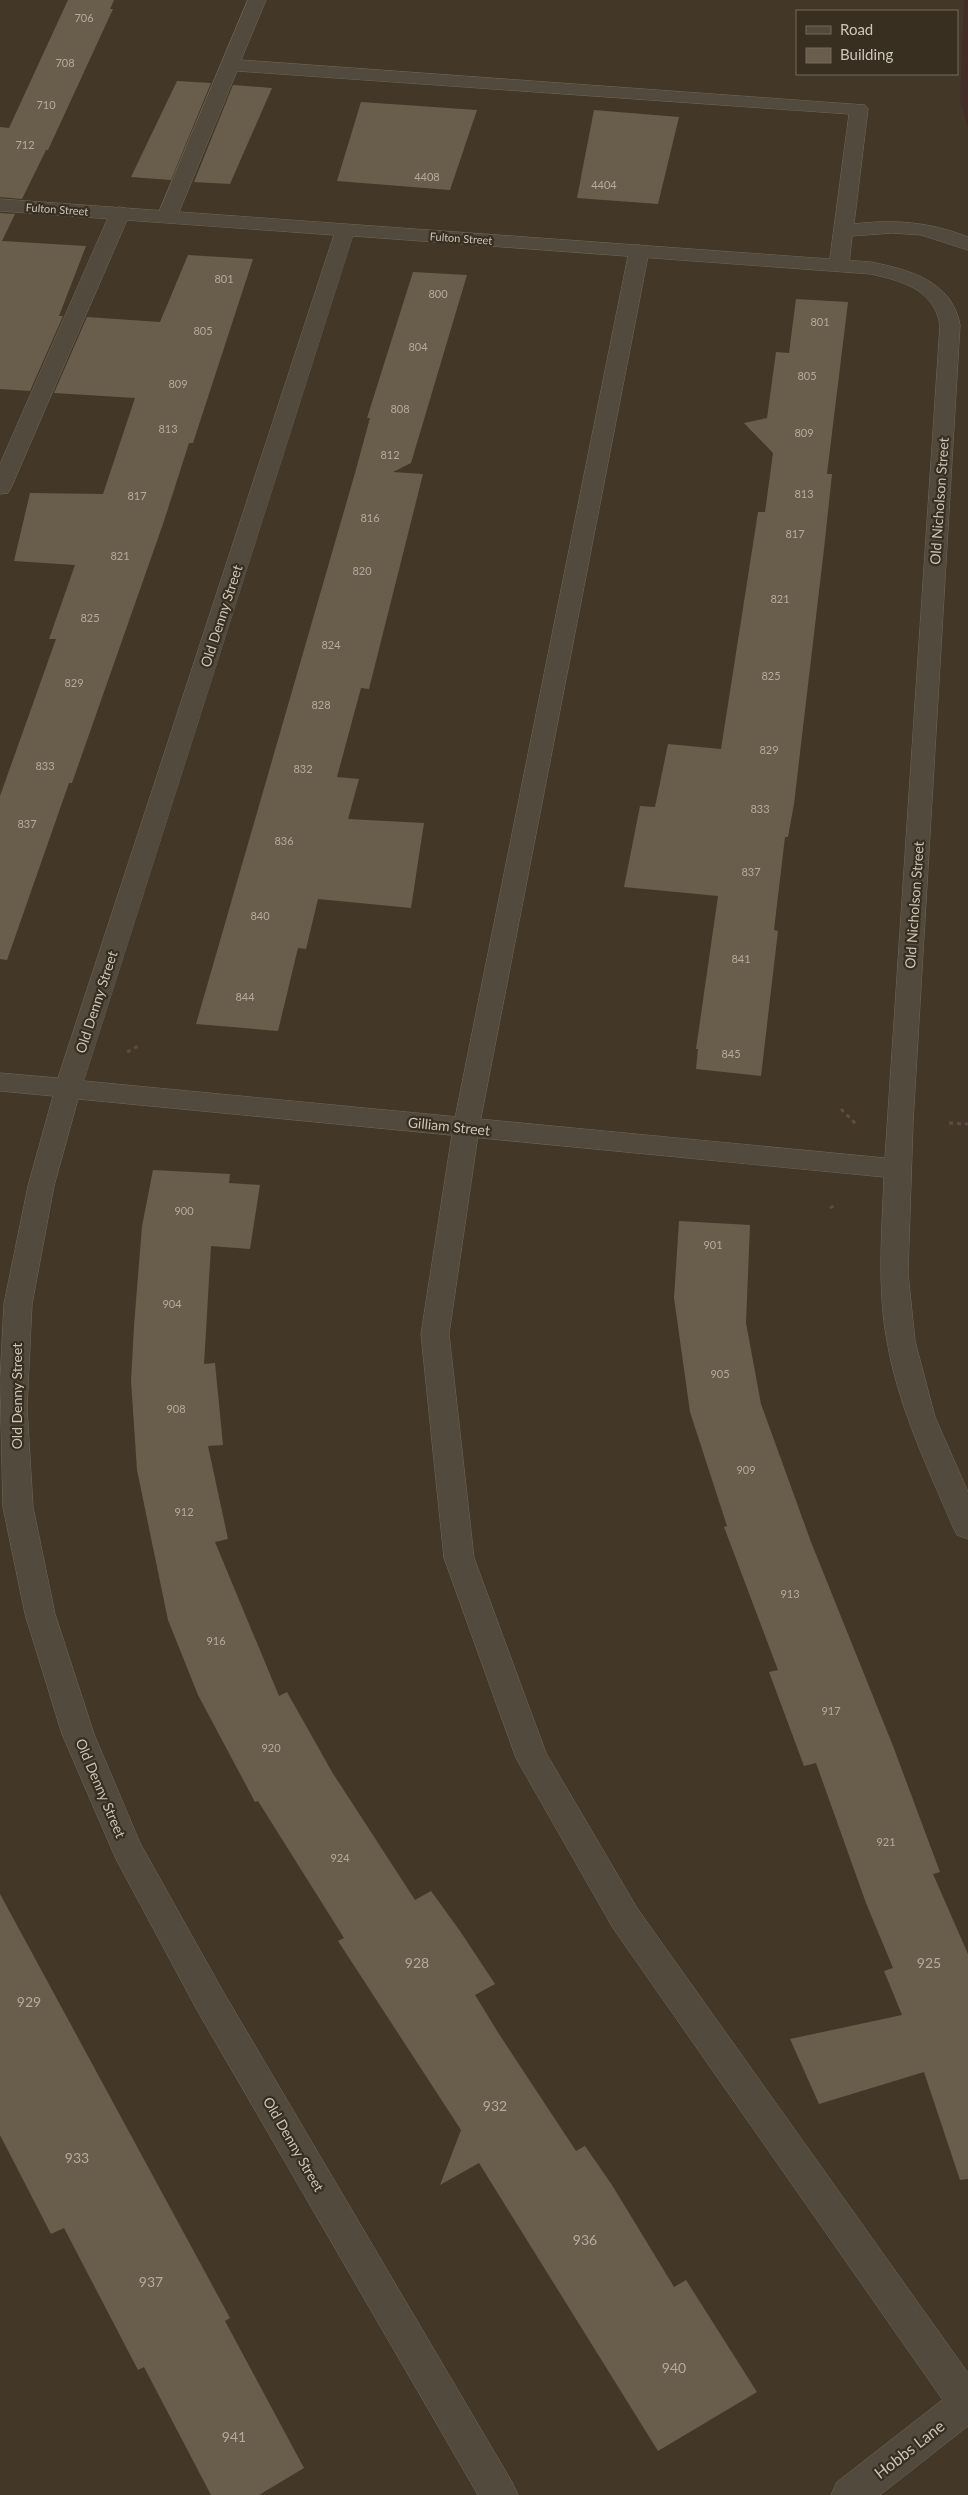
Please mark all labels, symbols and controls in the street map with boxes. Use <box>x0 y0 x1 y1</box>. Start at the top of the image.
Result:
legend <box>796 10 958 75</box>
house number: 706 <box>74 11 94 24</box>
text: Road <box>840 20 873 38</box>
text: Building <box>840 45 893 63</box>
house number: 708 <box>55 56 75 69</box>
house number: 710 <box>36 98 56 111</box>
house number: 712 <box>15 138 35 151</box>
house number: 4408 <box>414 170 440 183</box>
house number: 4404 <box>591 178 617 191</box>
street label: Fulton Street <box>25 200 89 218</box>
street label: Fulton Street <box>429 229 493 247</box>
house number: 801 <box>214 272 234 285</box>
house number: 800 <box>428 287 448 300</box>
house number: 801 <box>810 315 830 328</box>
house number: 805 <box>193 324 213 337</box>
house number: 804 <box>408 340 428 353</box>
house number: 805 <box>797 369 817 382</box>
house number: 809 <box>168 377 188 390</box>
house number: 808 <box>390 402 410 415</box>
house number: 813 <box>158 422 178 435</box>
house number: 809 <box>794 426 814 439</box>
street label: Old Nicholson Street <box>926 437 952 565</box>
house number: 812 <box>380 448 400 461</box>
house number: 813 <box>794 487 814 500</box>
house number: 817 <box>127 489 147 502</box>
house number: 816 <box>360 511 380 524</box>
house number: 817 <box>785 527 805 540</box>
house number: 821 <box>110 549 130 562</box>
street label: Old Denny Street <box>196 563 246 669</box>
house number: 820 <box>352 564 372 577</box>
house number: 821 <box>770 592 790 605</box>
house number: 825 <box>80 611 100 624</box>
house number: 824 <box>321 638 341 651</box>
house number: 825 <box>761 669 781 682</box>
house number: 829 <box>64 676 84 689</box>
house number: 828 <box>311 698 331 711</box>
house number: 829 <box>759 743 779 756</box>
house number: 833 <box>35 759 55 772</box>
house number: 832 <box>293 762 313 775</box>
house number: 833 <box>750 802 770 815</box>
house number: 837 <box>17 817 37 830</box>
house number: 836 <box>274 834 294 847</box>
street label: Old Nicholson Street <box>901 841 927 969</box>
house number: 837 <box>741 865 761 878</box>
house number: 840 <box>250 909 270 922</box>
street label: Old Denny Street <box>71 949 121 1055</box>
house number: 841 <box>731 952 751 965</box>
house number: 844 <box>235 990 255 1003</box>
house number: 845 <box>721 1047 741 1060</box>
street label: Gilliam Street <box>407 1113 491 1139</box>
house number: 900 <box>174 1204 194 1217</box>
house number: 901 <box>703 1238 723 1251</box>
house number: 904 <box>162 1297 182 1310</box>
street label: Old Denny Street <box>8 1343 25 1449</box>
house number: 905 <box>710 1367 730 1380</box>
house number: 908 <box>166 1402 186 1415</box>
house number: 909 <box>736 1463 756 1476</box>
house number: 912 <box>174 1505 194 1518</box>
house number: 913 <box>780 1587 800 1600</box>
house number: 916 <box>206 1634 226 1647</box>
house number: 917 <box>821 1704 841 1717</box>
street label: Old Denny Street <box>72 1736 130 1840</box>
house number: 920 <box>261 1741 281 1754</box>
house number: 921 <box>876 1835 896 1848</box>
house number: 924 <box>330 1851 350 1864</box>
house number: 928 <box>405 1954 429 1971</box>
house number: 925 <box>917 1954 941 1971</box>
house number: 929 <box>17 1993 41 2010</box>
street label: Old Denny Street <box>260 2094 328 2194</box>
house number: 932 <box>483 2097 507 2114</box>
house number: 933 <box>65 2149 89 2166</box>
house number: 936 <box>573 2231 597 2248</box>
house number: 937 <box>139 2273 163 2290</box>
house number: 940 <box>662 2359 686 2376</box>
street label: Hobbs Lane <box>870 2416 948 2482</box>
house number: 941 <box>222 2428 246 2445</box>

